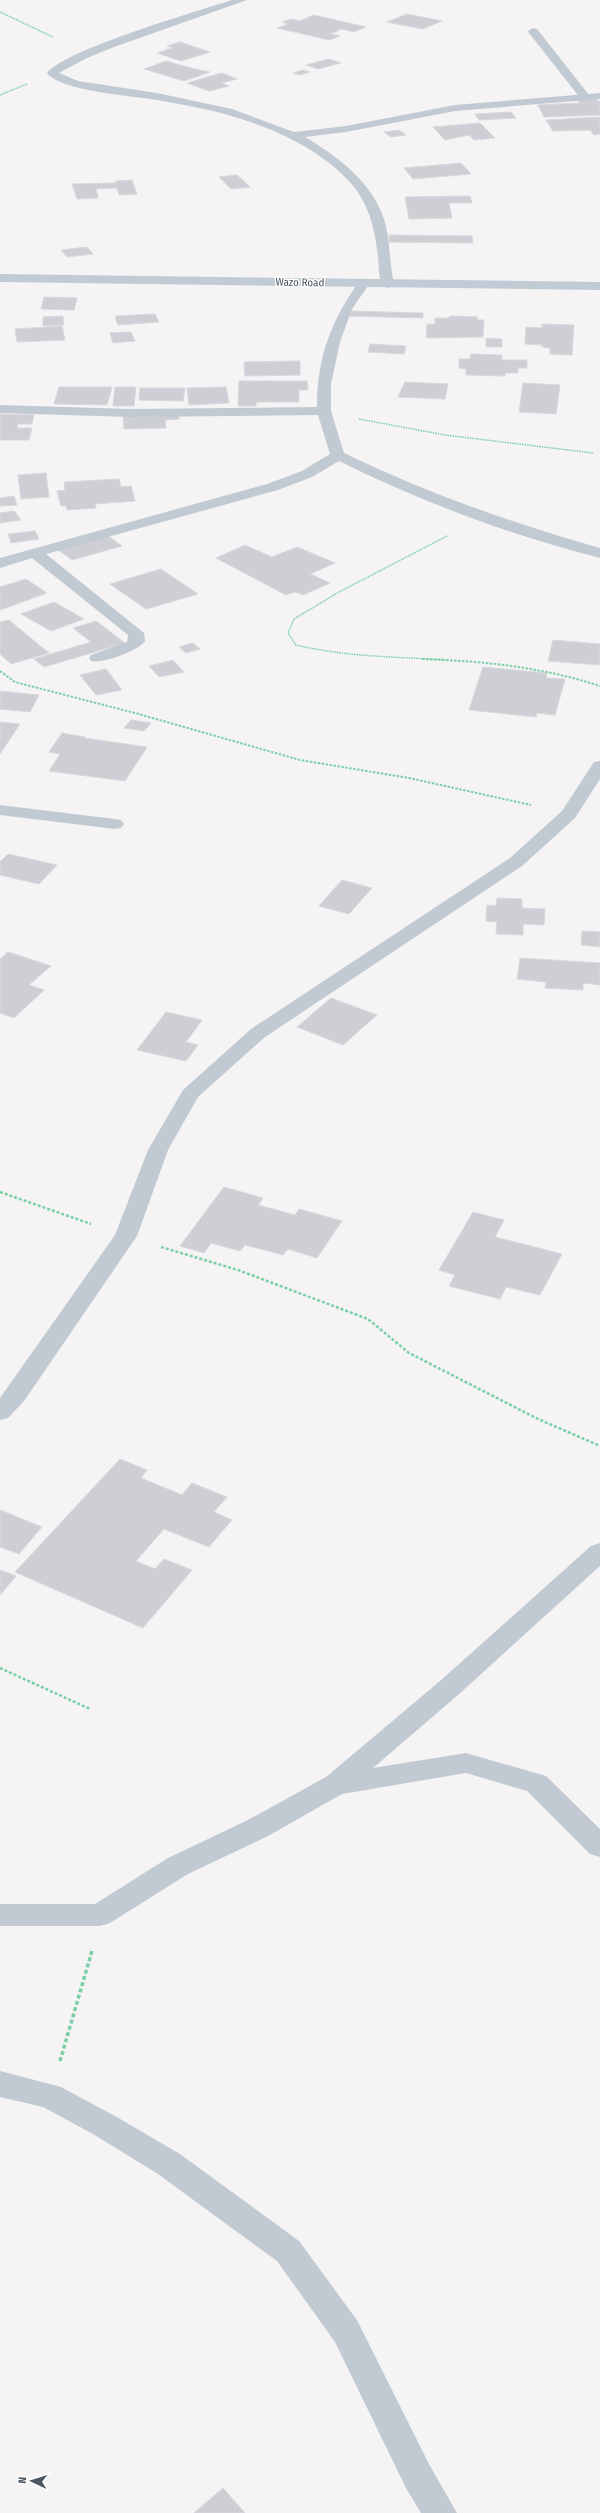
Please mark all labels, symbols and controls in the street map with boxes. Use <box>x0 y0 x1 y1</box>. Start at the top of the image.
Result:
street label: Wazo Road <box>276 276 324 289</box>
north arrow <box>12 2461 52 2501</box>
text: N <box>16 2477 29 2484</box>

